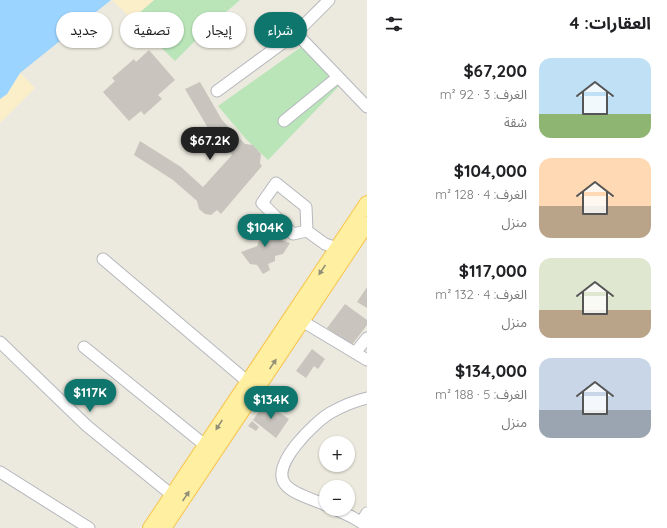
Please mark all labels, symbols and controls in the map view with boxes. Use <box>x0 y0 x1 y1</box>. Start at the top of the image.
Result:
chip: جديد <box>56 12 112 48</box>
chip: تصفية <box>120 12 184 48</box>
chip: إيجار <box>192 12 246 48</box>
chip: شراء <box>254 12 307 48</box>
text: العقارات: 4 <box>570 12 651 33</box>
icon: filters <box>383 13 405 35</box>
text: $67,200 <box>463 60 527 81</box>
icon: home <box>571 74 619 122</box>
text: الغرف: 3 · 92 m² <box>440 86 527 102</box>
text: شقة <box>504 114 527 130</box>
pin: $67.2K <box>177 127 243 161</box>
text: $67.2K <box>190 132 230 148</box>
text: $104,000 <box>454 160 527 181</box>
icon: home <box>571 174 619 222</box>
text: الغرف: 4 · 128 m² <box>435 186 527 202</box>
pin: $104K <box>237 214 293 248</box>
text: منزل <box>502 214 527 230</box>
text: $104K <box>247 219 283 235</box>
text: $117,000 <box>459 260 527 281</box>
one-way arrow <box>318 265 326 275</box>
icon: home <box>571 274 619 322</box>
text: الغرف: 4 · 132 m² <box>435 286 527 302</box>
text: منزل <box>502 314 527 330</box>
one-way arrow <box>269 359 277 369</box>
text: $134,000 <box>455 360 527 381</box>
icon: home <box>571 374 619 422</box>
pin: $117K <box>62 379 118 413</box>
text: $117K <box>73 384 107 400</box>
pin: $134K <box>243 386 299 420</box>
text: الغرف: 5 · 188 m² <box>435 386 527 402</box>
text: $134K <box>253 391 289 407</box>
text: منزل <box>502 414 527 430</box>
one-way arrow <box>216 419 223 431</box>
map controls <box>319 436 355 516</box>
button: + <box>319 436 355 472</box>
button: − <box>319 480 355 516</box>
one-way arrow <box>182 490 189 501</box>

